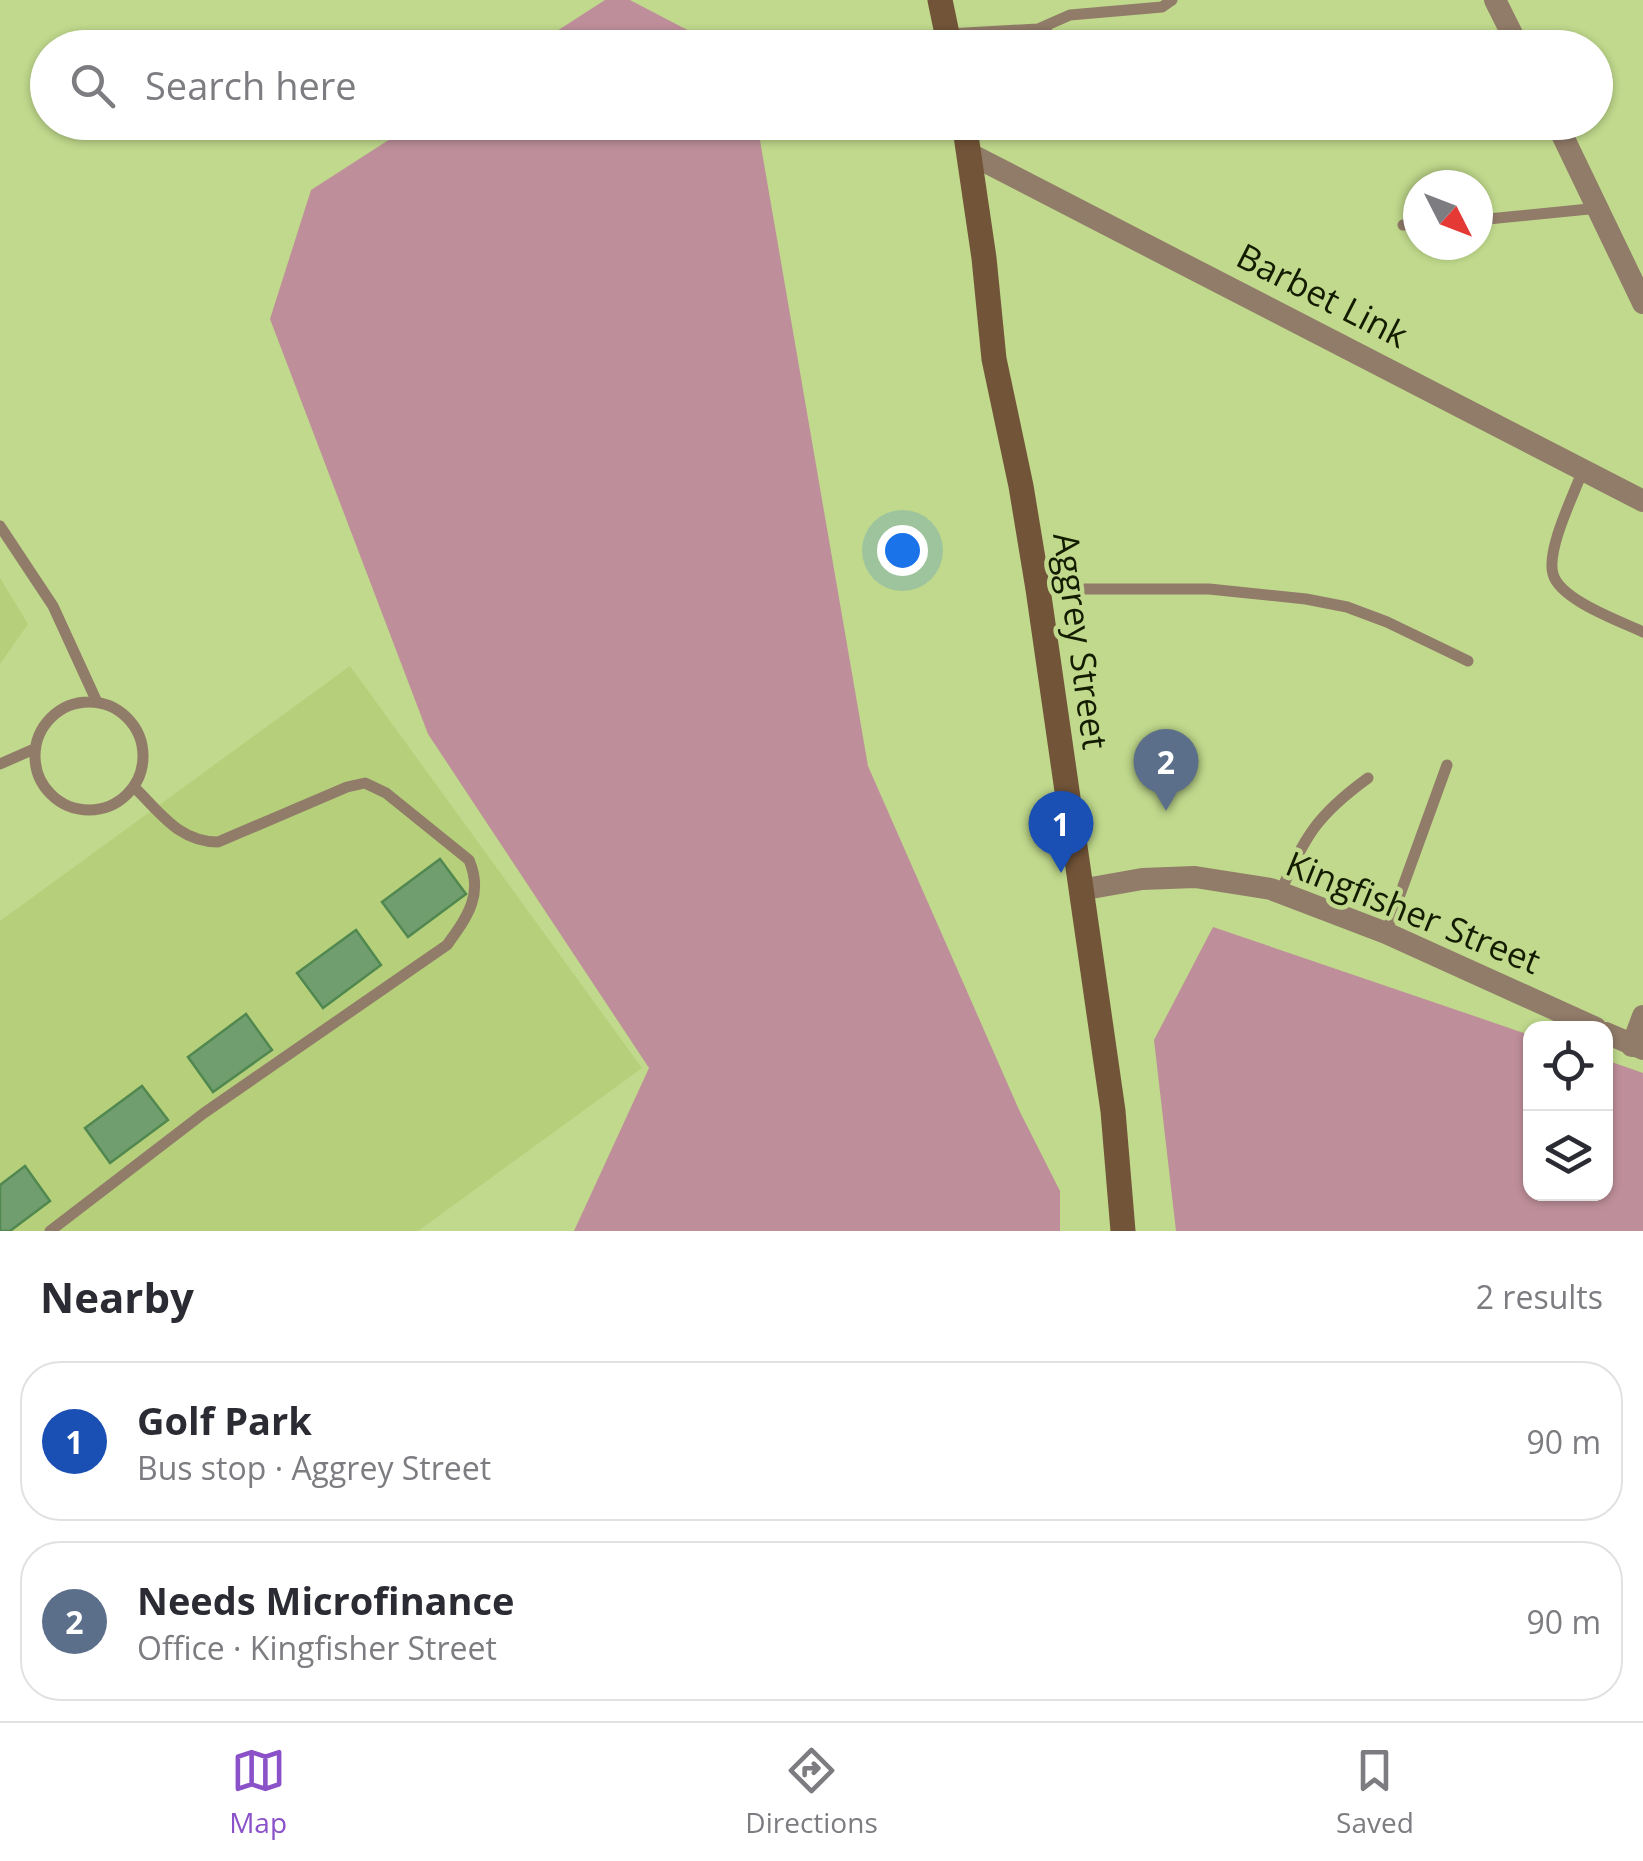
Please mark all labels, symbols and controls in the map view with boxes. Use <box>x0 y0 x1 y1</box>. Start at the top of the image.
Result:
search box <box>30 30 1613 140</box>
icon: search <box>65 58 120 113</box>
text: Search here <box>145 59 357 111</box>
north arrow <box>1403 170 1493 260</box>
street label: Barbet Link <box>1229 232 1417 358</box>
your location <box>877 525 928 576</box>
street label: Aggrey Street <box>1043 529 1120 752</box>
pin: 2 <box>1134 728 1198 811</box>
pin: 1 <box>1028 790 1094 873</box>
street label: Kingfisher Street <box>1279 839 1548 984</box>
map controls <box>1523 1021 1613 1201</box>
button: locate <box>1523 1021 1613 1111</box>
button: layers <box>1523 1111 1613 1201</box>
text: Nearby <box>40 1268 194 1325</box>
text: 2 results <box>1476 1275 1603 1318</box>
text: Golf Park <box>137 1394 312 1446</box>
text: 1 <box>65 1420 84 1463</box>
text: 90 m <box>1526 1420 1601 1463</box>
text: Bus stop · Aggrey Street <box>137 1446 491 1489</box>
text: Needs Microfinance <box>137 1574 515 1626</box>
text: 2 <box>65 1600 84 1643</box>
text: 90 m <box>1526 1600 1601 1643</box>
text: Office · Kingfisher Street <box>137 1626 497 1669</box>
tab: Map <box>229 1743 287 1841</box>
tab: Directions <box>745 1743 878 1841</box>
tab: Saved <box>1336 1743 1414 1841</box>

